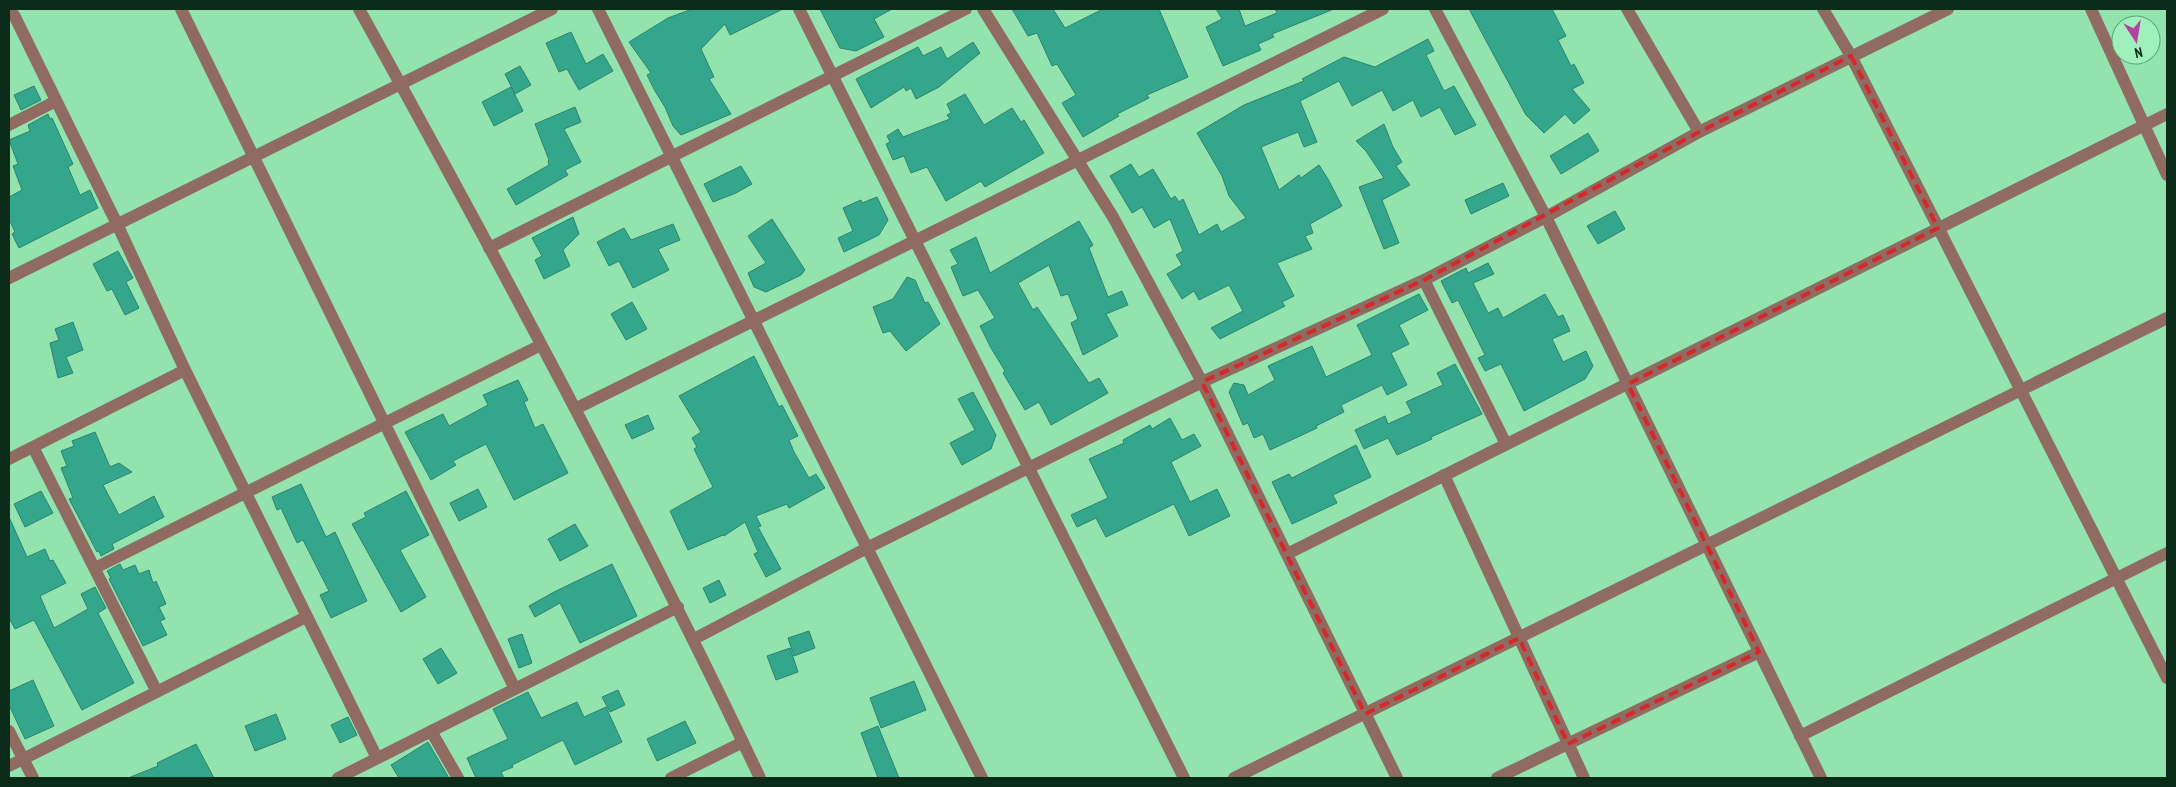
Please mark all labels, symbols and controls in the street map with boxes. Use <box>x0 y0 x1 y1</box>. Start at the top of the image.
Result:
north arrow <box>2111 15 2161 65</box>
text: N <box>2133 43 2144 62</box>

